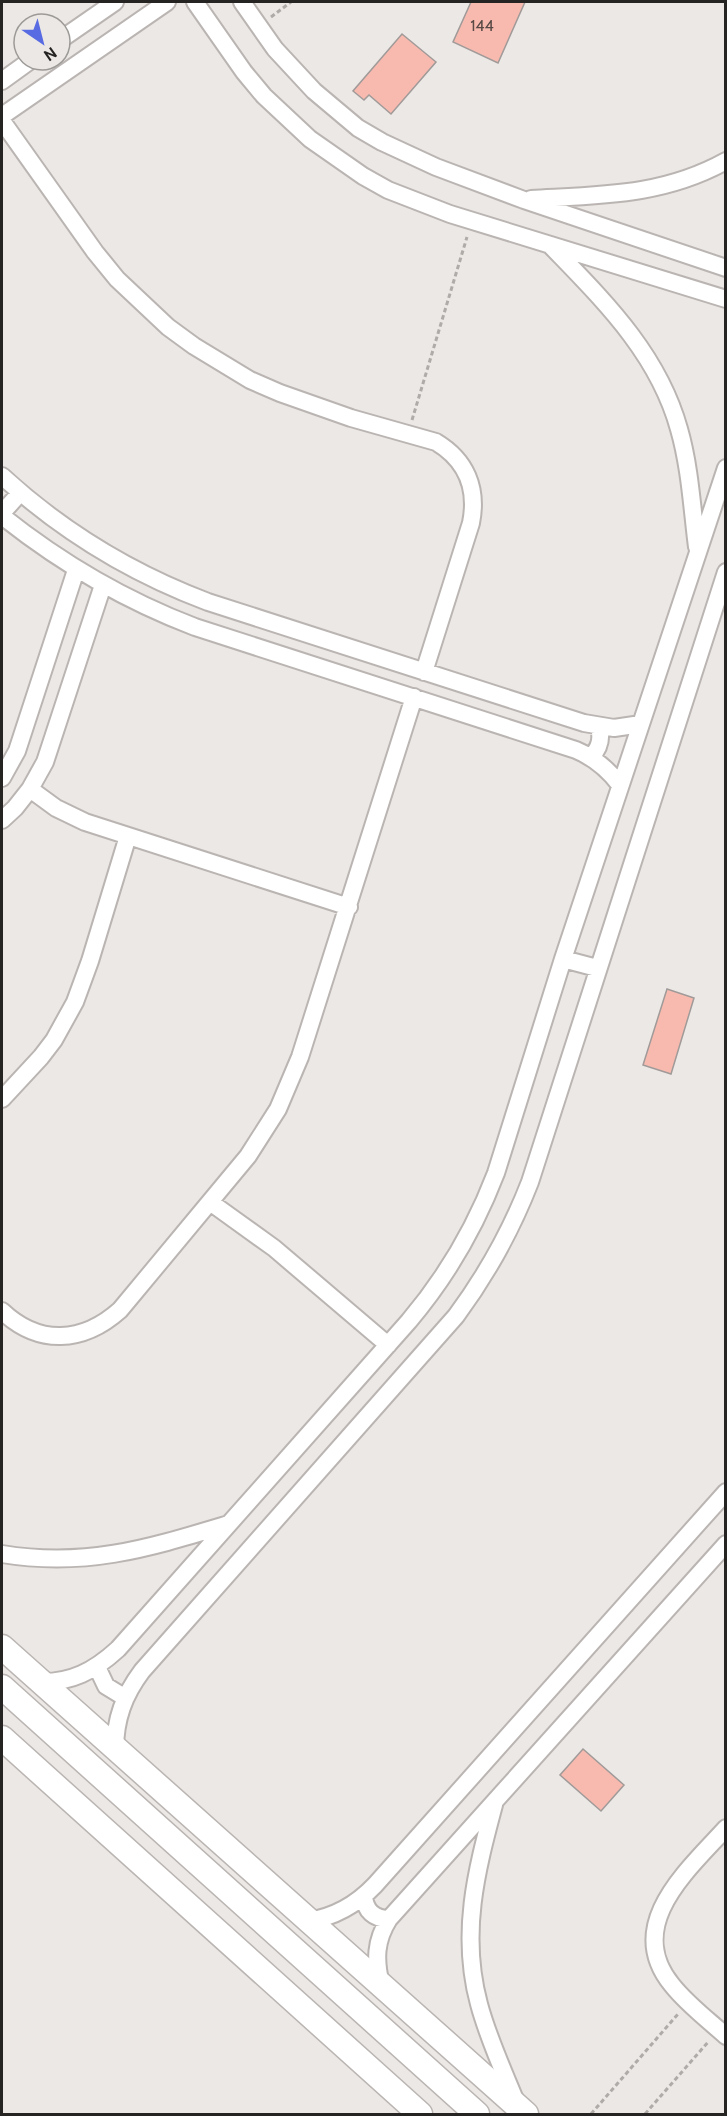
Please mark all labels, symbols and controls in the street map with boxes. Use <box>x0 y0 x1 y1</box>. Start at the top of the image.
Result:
north arrow <box>12 12 72 72</box>
house number: 144 <box>470 16 494 35</box>
text: N <box>40 43 60 65</box>

